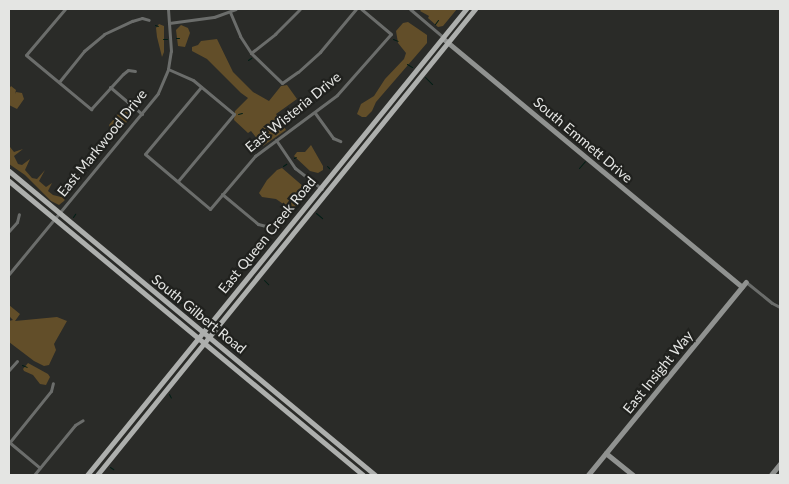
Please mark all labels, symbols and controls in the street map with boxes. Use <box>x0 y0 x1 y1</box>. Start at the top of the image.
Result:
street label: East Wisteria Drive <box>242 68 344 156</box>
street label: East Markwood Drive <box>54 86 150 200</box>
street label: South Emmett Drive <box>530 94 636 186</box>
street label: East Queen Creek Road <box>215 173 319 297</box>
street label: South Gilbert Road <box>148 271 250 357</box>
street label: East Insight Way <box>619 327 697 417</box>

